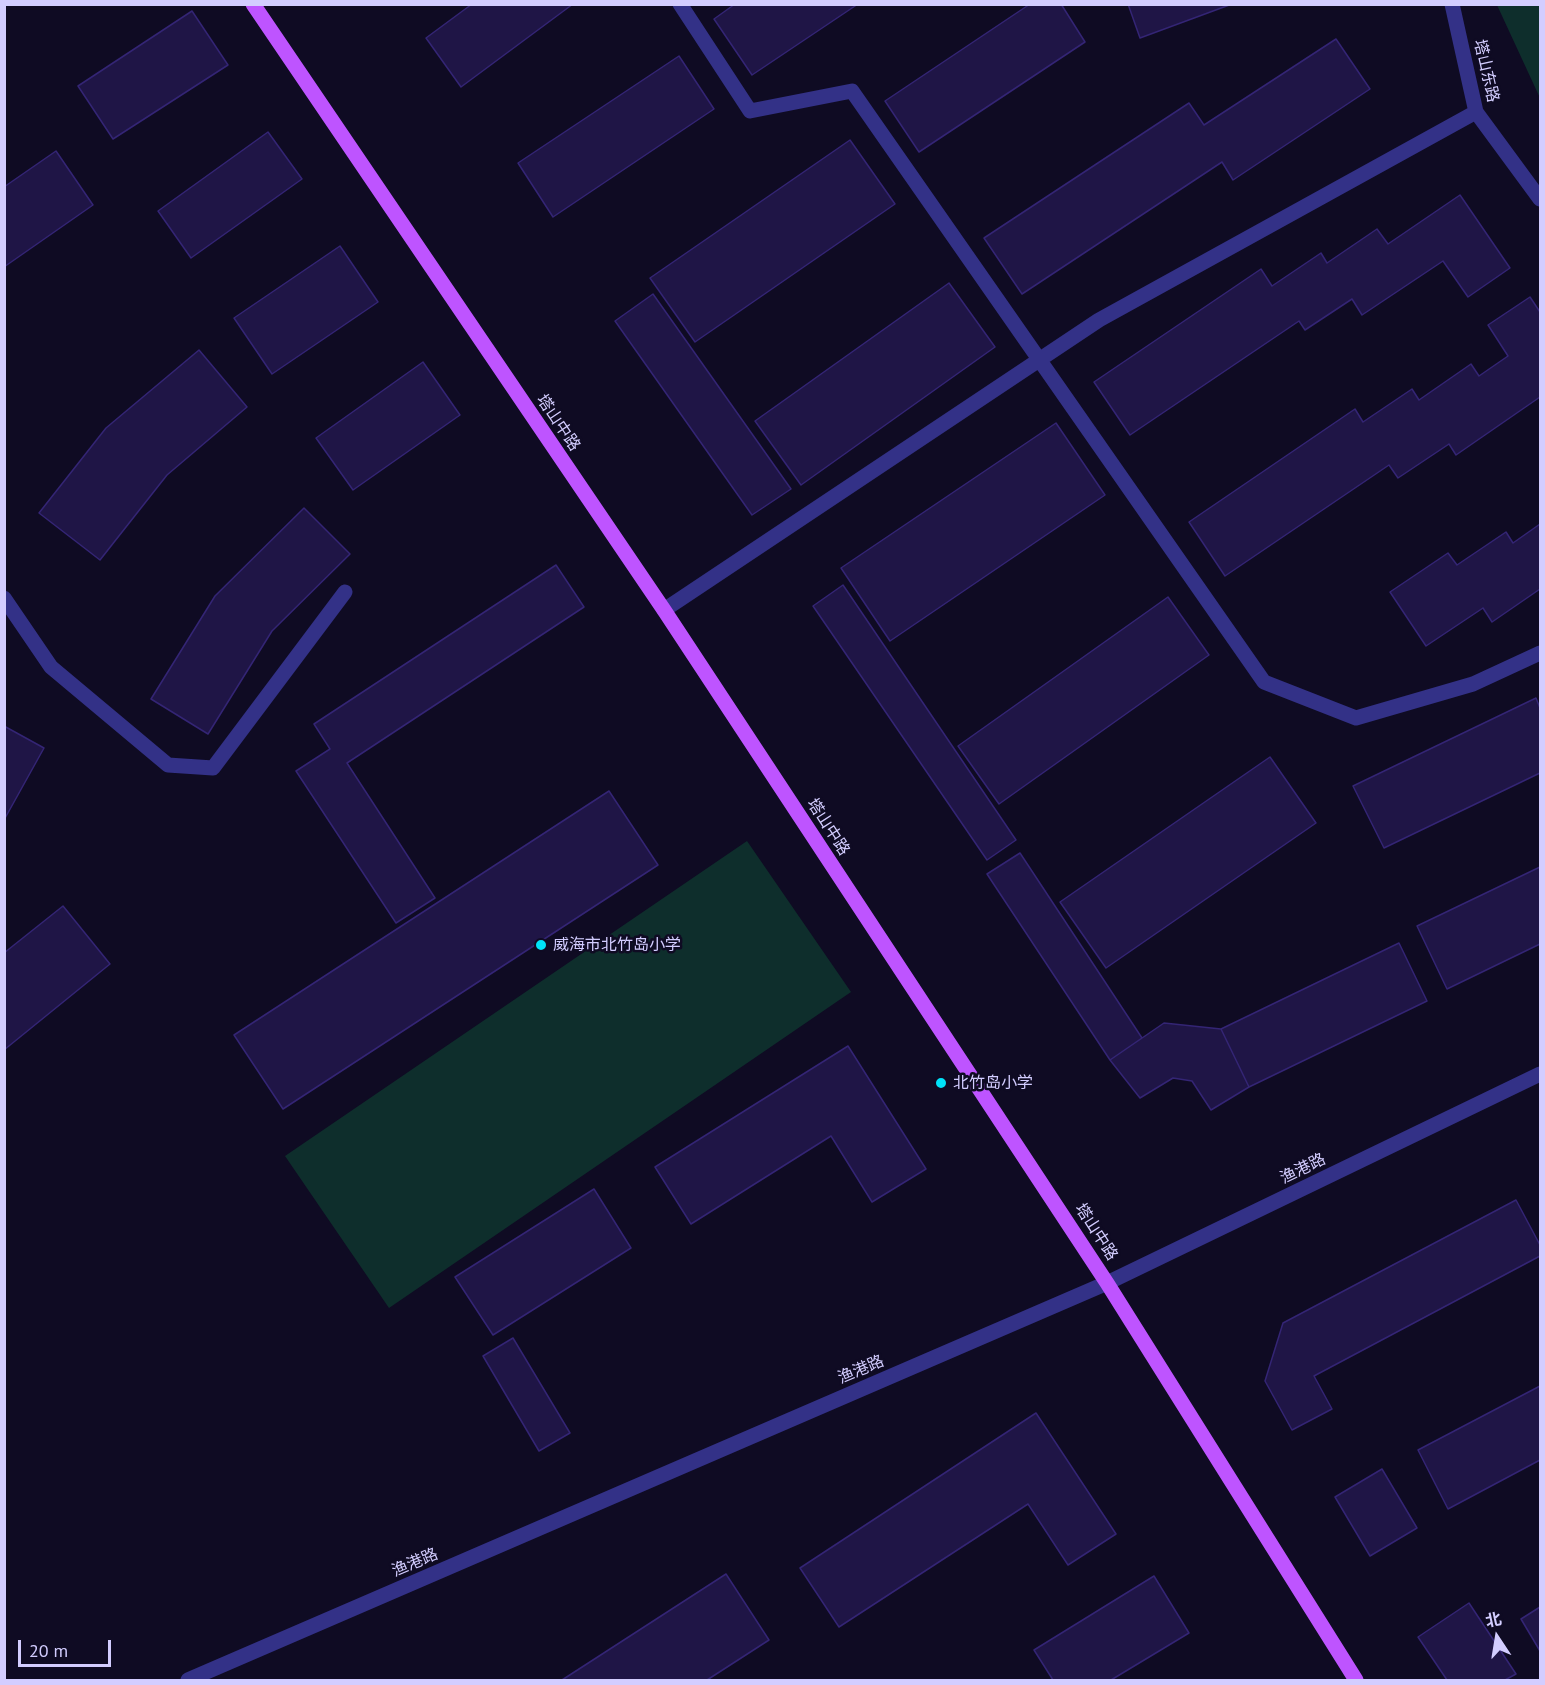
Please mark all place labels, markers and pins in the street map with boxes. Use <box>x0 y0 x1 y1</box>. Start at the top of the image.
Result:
place label: 威海市北竹岛小学 <box>553 935 681 955</box>
marker: 威海市北竹岛小学 <box>534 938 548 952</box>
place label: 北竹岛小学 <box>953 1073 1033 1093</box>
marker: 北竹岛小学 <box>934 1076 948 1090</box>

